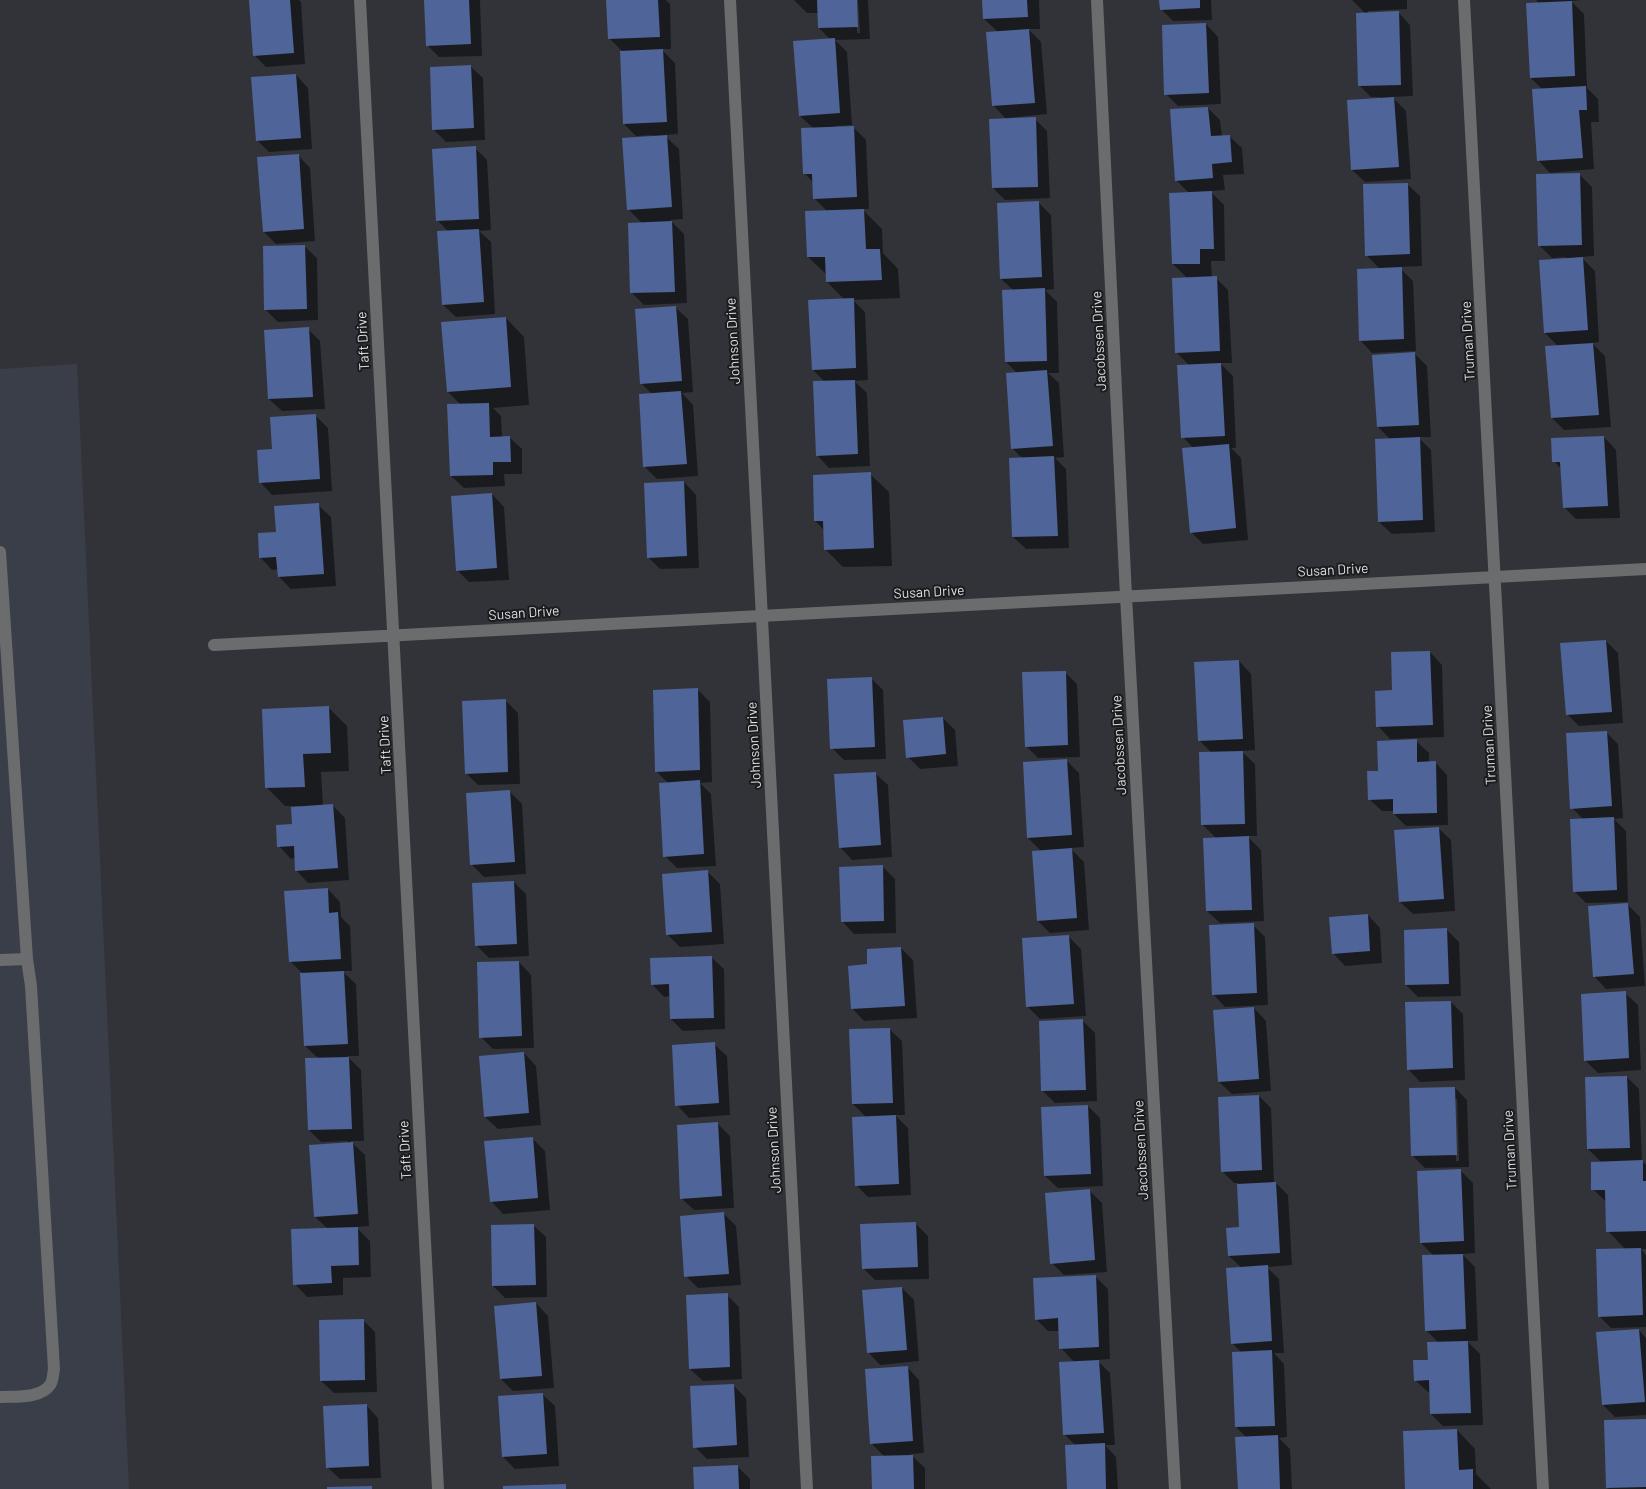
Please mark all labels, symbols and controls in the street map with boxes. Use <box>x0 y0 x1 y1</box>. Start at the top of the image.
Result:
street label: Jacobssen Drive <box>1088 291 1110 391</box>
street label: Johnson Drive <box>722 297 744 385</box>
street label: Truman Drive <box>1458 301 1478 381</box>
street label: Taft Drive <box>353 311 373 371</box>
street label: Susan Drive <box>1297 560 1369 580</box>
street label: Susan Drive <box>893 582 965 602</box>
street label: Susan Drive <box>488 602 560 624</box>
street label: Jacobssen Drive <box>1108 695 1130 795</box>
street label: Johnson Drive <box>743 701 765 789</box>
street label: Truman Drive <box>1479 705 1499 785</box>
street label: Taft Drive <box>375 715 395 775</box>
street label: Jacobssen Drive <box>1130 1100 1152 1200</box>
street label: Johnson Drive <box>763 1106 785 1194</box>
street label: Truman Drive <box>1500 1110 1520 1190</box>
street label: Taft Drive <box>395 1120 415 1180</box>

